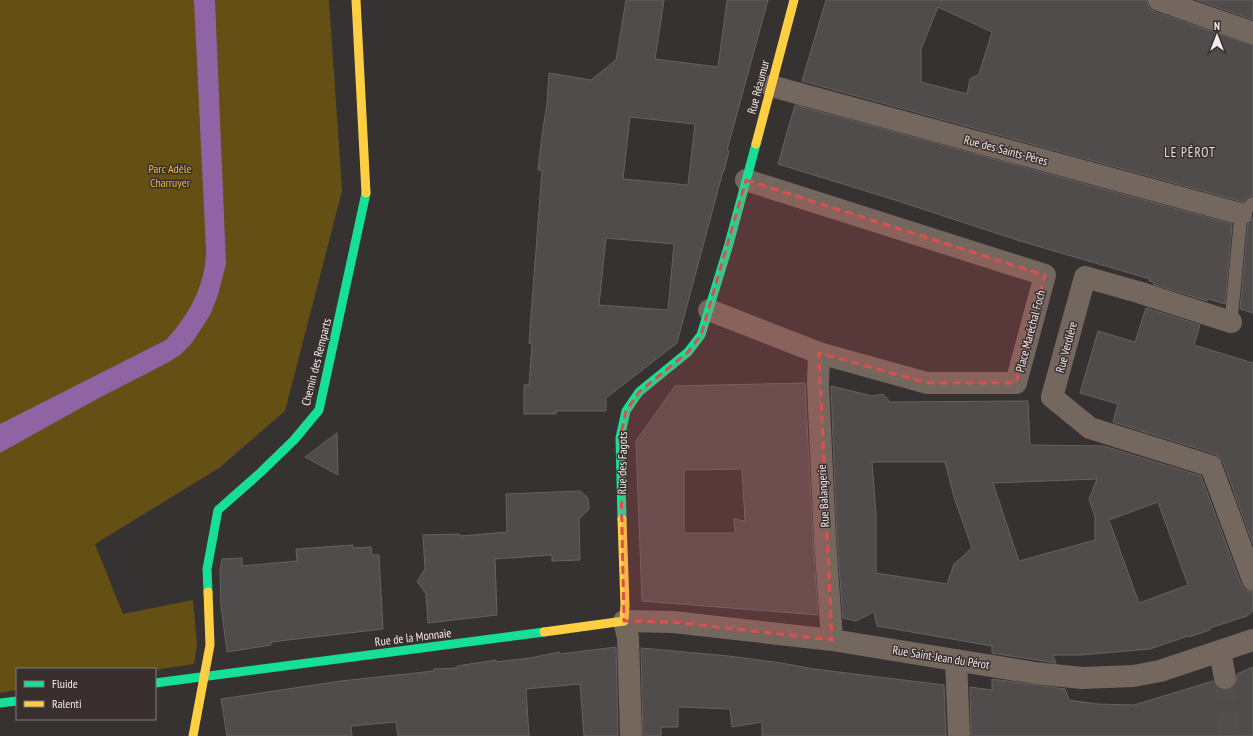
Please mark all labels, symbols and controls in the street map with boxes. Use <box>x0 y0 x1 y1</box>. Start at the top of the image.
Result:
north arrow <box>1197 16 1237 56</box>
text: N <box>1214 19 1220 33</box>
street label: Rue Réaumur <box>744 58 773 116</box>
street label: Rue des Saints-Pères <box>962 132 1050 168</box>
district label: LE PÉROT <box>1164 144 1216 161</box>
park label: Parc Adèle Charruyer <box>148 161 192 190</box>
street label: Place Maréchal Foch <box>1012 288 1048 374</box>
street label: Chemin des Remparts <box>298 317 334 407</box>
street label: Rue Verdière <box>1052 320 1080 374</box>
street label: Rue des Fagots <box>614 432 630 494</box>
street label: Rue Balangerie <box>814 464 832 528</box>
street label: Rue de la Monnaie <box>374 625 452 649</box>
street label: Rue Saint-Jean du Pérot <box>891 642 991 672</box>
legend <box>16 668 156 720</box>
text: Fluide <box>52 676 78 691</box>
text: Ralenti <box>52 696 81 711</box>

